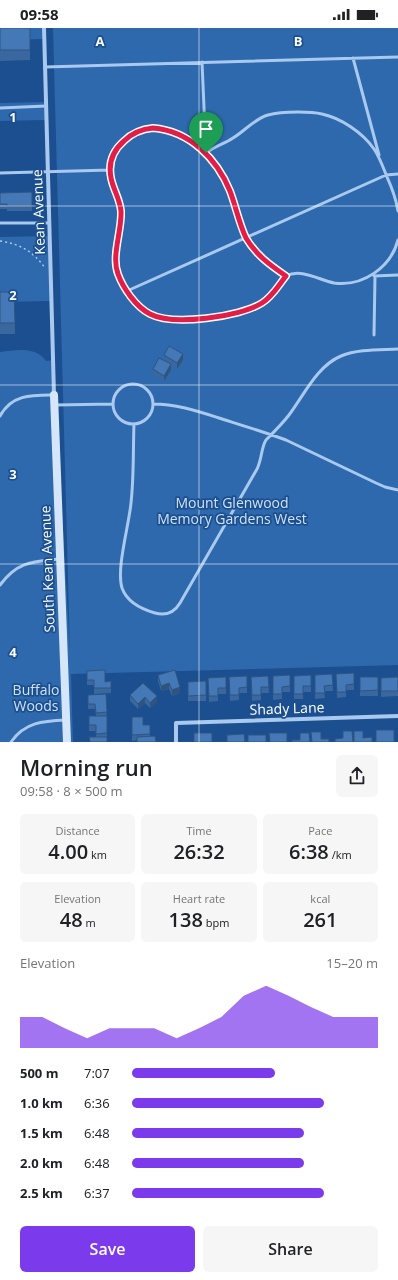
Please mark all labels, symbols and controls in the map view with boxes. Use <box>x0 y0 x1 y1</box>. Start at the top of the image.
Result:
text: 09:58 <box>20 4 59 24</box>
text: A <box>96 32 105 50</box>
text: B <box>294 32 303 50</box>
text: 1 <box>9 108 17 126</box>
pin <box>189 112 223 153</box>
icon: arrive <box>195 118 217 140</box>
street label: Kean Avenue <box>27 169 49 255</box>
text: 2 <box>9 286 17 304</box>
text: 3 <box>9 465 17 483</box>
park label: Mount Glenwood Memory Gardens West <box>157 493 307 528</box>
street label: South Kean Avenue <box>35 505 59 633</box>
text: 4 <box>9 643 17 661</box>
park label: Buffalo Woods <box>13 680 59 715</box>
street label: Shady Lane <box>249 697 325 719</box>
text: Morning run <box>20 752 153 782</box>
button: share <box>336 755 378 797</box>
text: 09:58 · 8 × 500 m <box>20 782 123 800</box>
text: Distance <box>56 823 100 838</box>
text: Time <box>186 823 212 838</box>
text: Pace <box>308 823 332 838</box>
text: 4.00 <box>48 838 88 865</box>
text: 26:32 <box>173 838 225 865</box>
text: 6:38 <box>289 838 329 865</box>
text: km <box>88 847 107 862</box>
text: /km <box>329 847 352 862</box>
text: Elevation <box>54 891 101 906</box>
text: Heart rate <box>173 891 225 906</box>
text: kcal <box>310 891 330 906</box>
text: 48 <box>60 906 83 933</box>
text: 138 <box>169 906 203 933</box>
text: 261 <box>303 906 337 933</box>
text: m <box>83 915 96 930</box>
text: bpm <box>203 915 229 930</box>
text: Elevation <box>20 954 75 972</box>
text: 15–20 m <box>326 954 378 972</box>
text: 500 m <box>20 1064 58 1082</box>
text: 7:07 <box>84 1064 110 1082</box>
text: 1.0 km <box>20 1094 63 1112</box>
text: 6:36 <box>84 1094 110 1112</box>
text: 1.5 km <box>20 1124 63 1142</box>
text: 6:48 <box>84 1124 110 1142</box>
text: 2.0 km <box>20 1154 63 1172</box>
text: 6:48 <box>84 1154 110 1172</box>
text: 2.5 km <box>20 1184 63 1202</box>
text: 6:37 <box>84 1184 110 1202</box>
button: Save <box>20 1226 195 1272</box>
button: Share <box>203 1226 378 1272</box>

